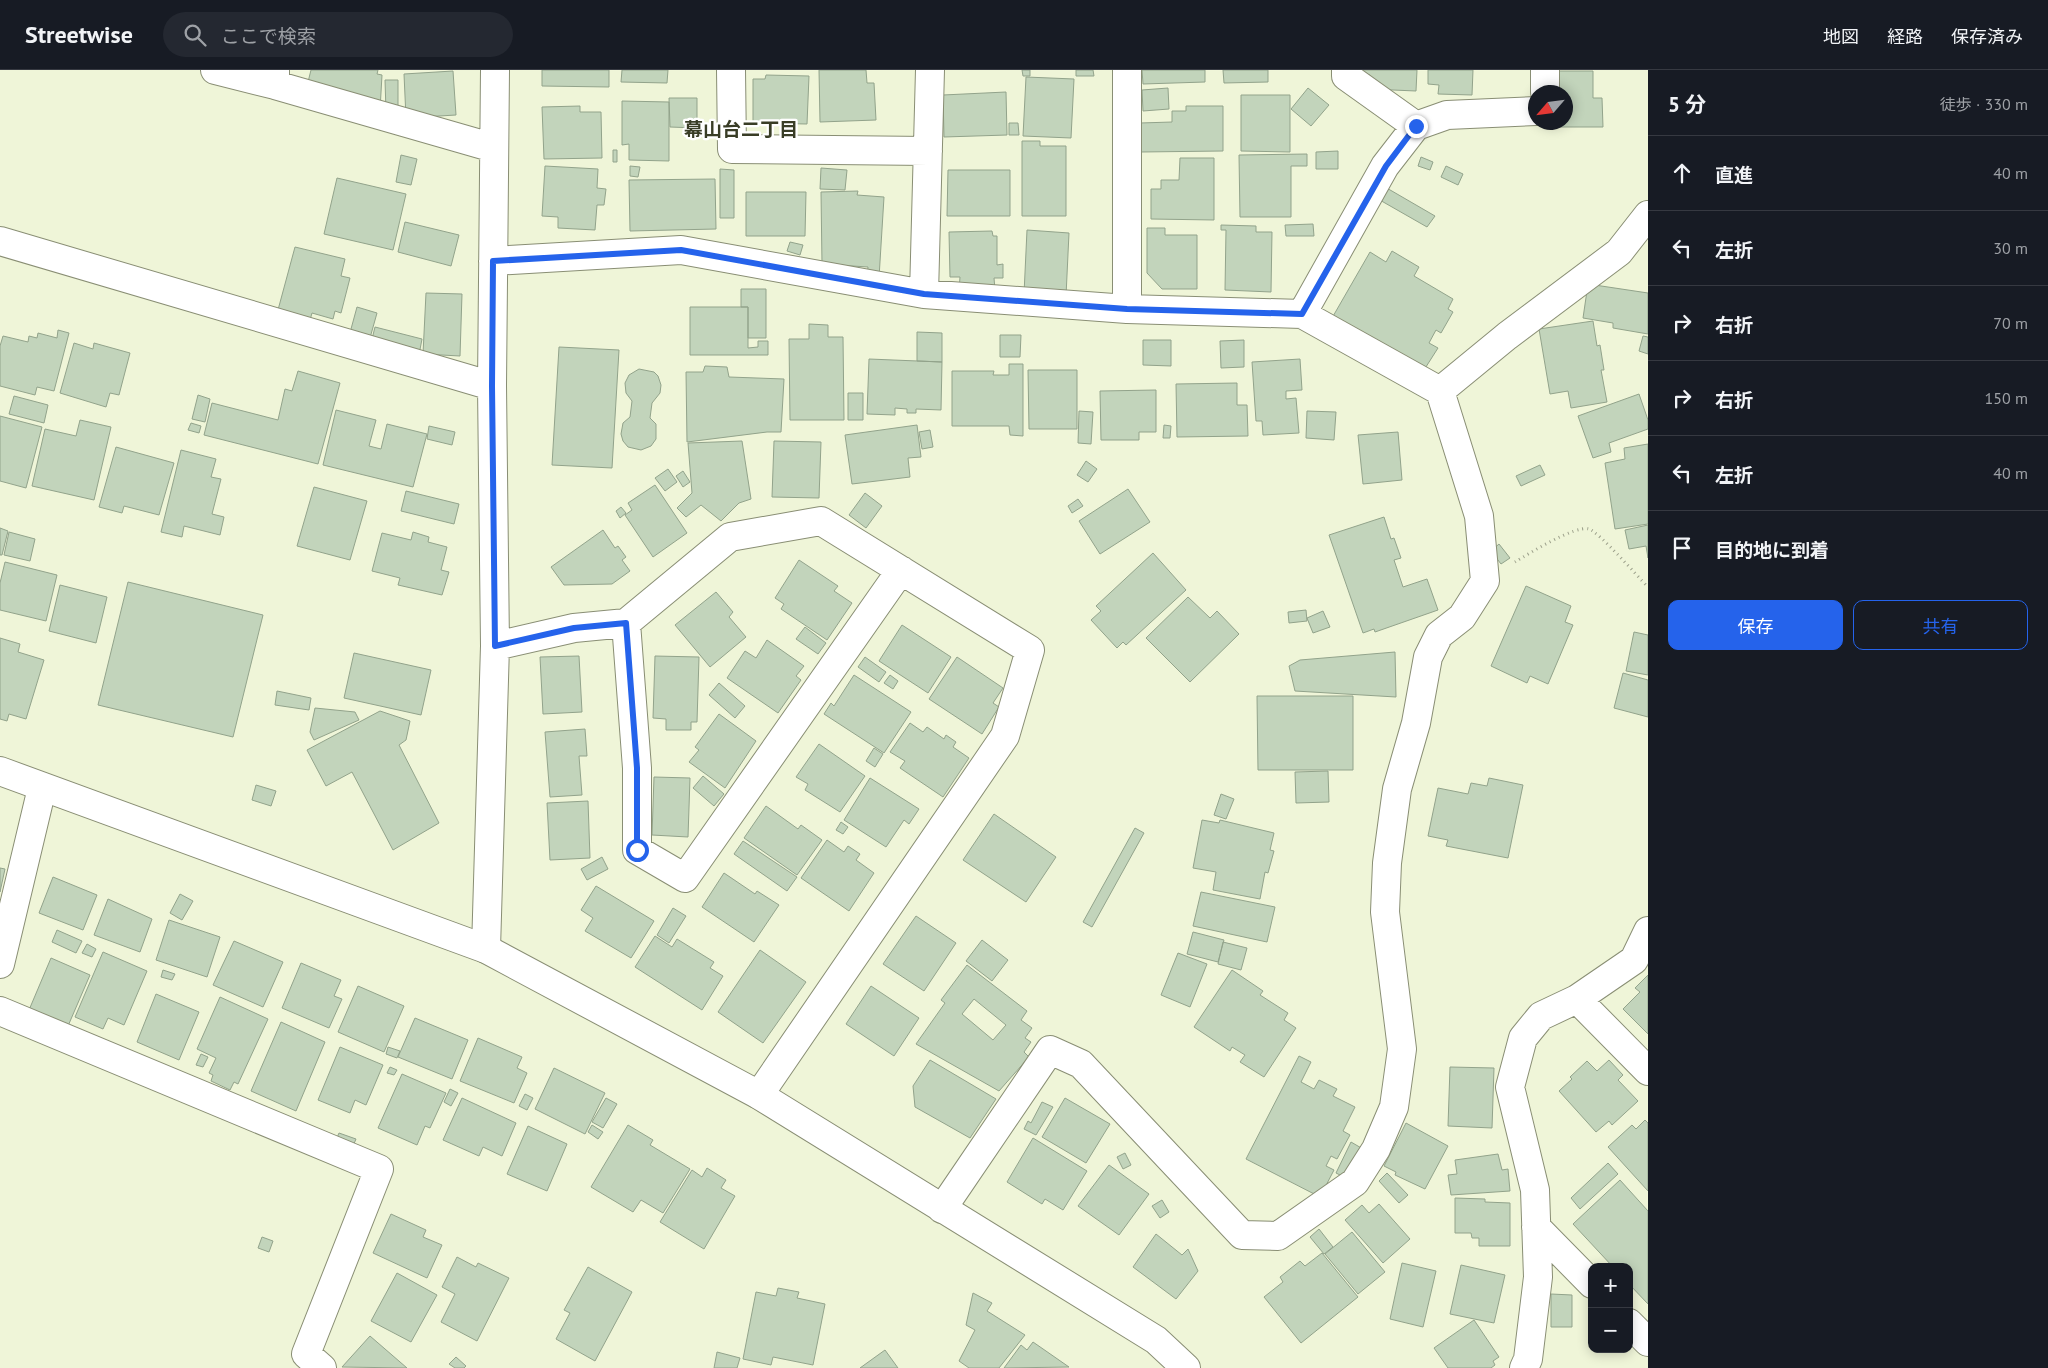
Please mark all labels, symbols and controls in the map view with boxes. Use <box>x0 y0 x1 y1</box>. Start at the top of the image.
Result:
search box <box>163 12 513 57</box>
text: Streetwise <box>25 19 133 50</box>
icon: search <box>181 21 209 49</box>
text: ここで検索 <box>221 24 316 48</box>
text: 地図 <box>1823 25 1859 48</box>
text: 経路 <box>1887 25 1923 48</box>
text: 保存済み <box>1951 25 2023 48</box>
north arrow <box>1528 85 1573 130</box>
text: 5 分 <box>1668 91 1706 118</box>
text: 徒歩 · 330 m <box>1940 94 2028 114</box>
route end <box>1405 115 1428 138</box>
district label: 幕山台二丁目 <box>684 117 798 141</box>
icon: ahead <box>1668 159 1696 187</box>
text: 直進 <box>1715 163 1753 187</box>
text: 40 m <box>1993 163 2028 183</box>
icon: left <box>1668 234 1696 262</box>
text: 左折 <box>1715 238 1753 262</box>
text: 30 m <box>1993 238 2028 258</box>
icon: right <box>1668 309 1696 337</box>
text: 右折 <box>1715 313 1753 337</box>
text: 70 m <box>1993 313 2028 333</box>
icon: right <box>1668 384 1696 412</box>
text: 右折 <box>1715 388 1753 412</box>
text: 150 m <box>1985 388 2028 408</box>
icon: left <box>1668 459 1696 487</box>
text: 左折 <box>1715 463 1753 487</box>
text: 40 m <box>1993 463 2028 483</box>
icon: arrive <box>1668 534 1696 562</box>
text: 目的地に到着 <box>1715 538 1829 562</box>
button: 保存 <box>1668 600 1843 650</box>
button: 共有 <box>1853 600 2028 650</box>
route start <box>626 839 649 862</box>
map controls <box>1588 1263 1633 1353</box>
button: + <box>1588 1263 1633 1308</box>
button: − <box>1588 1308 1633 1353</box>

